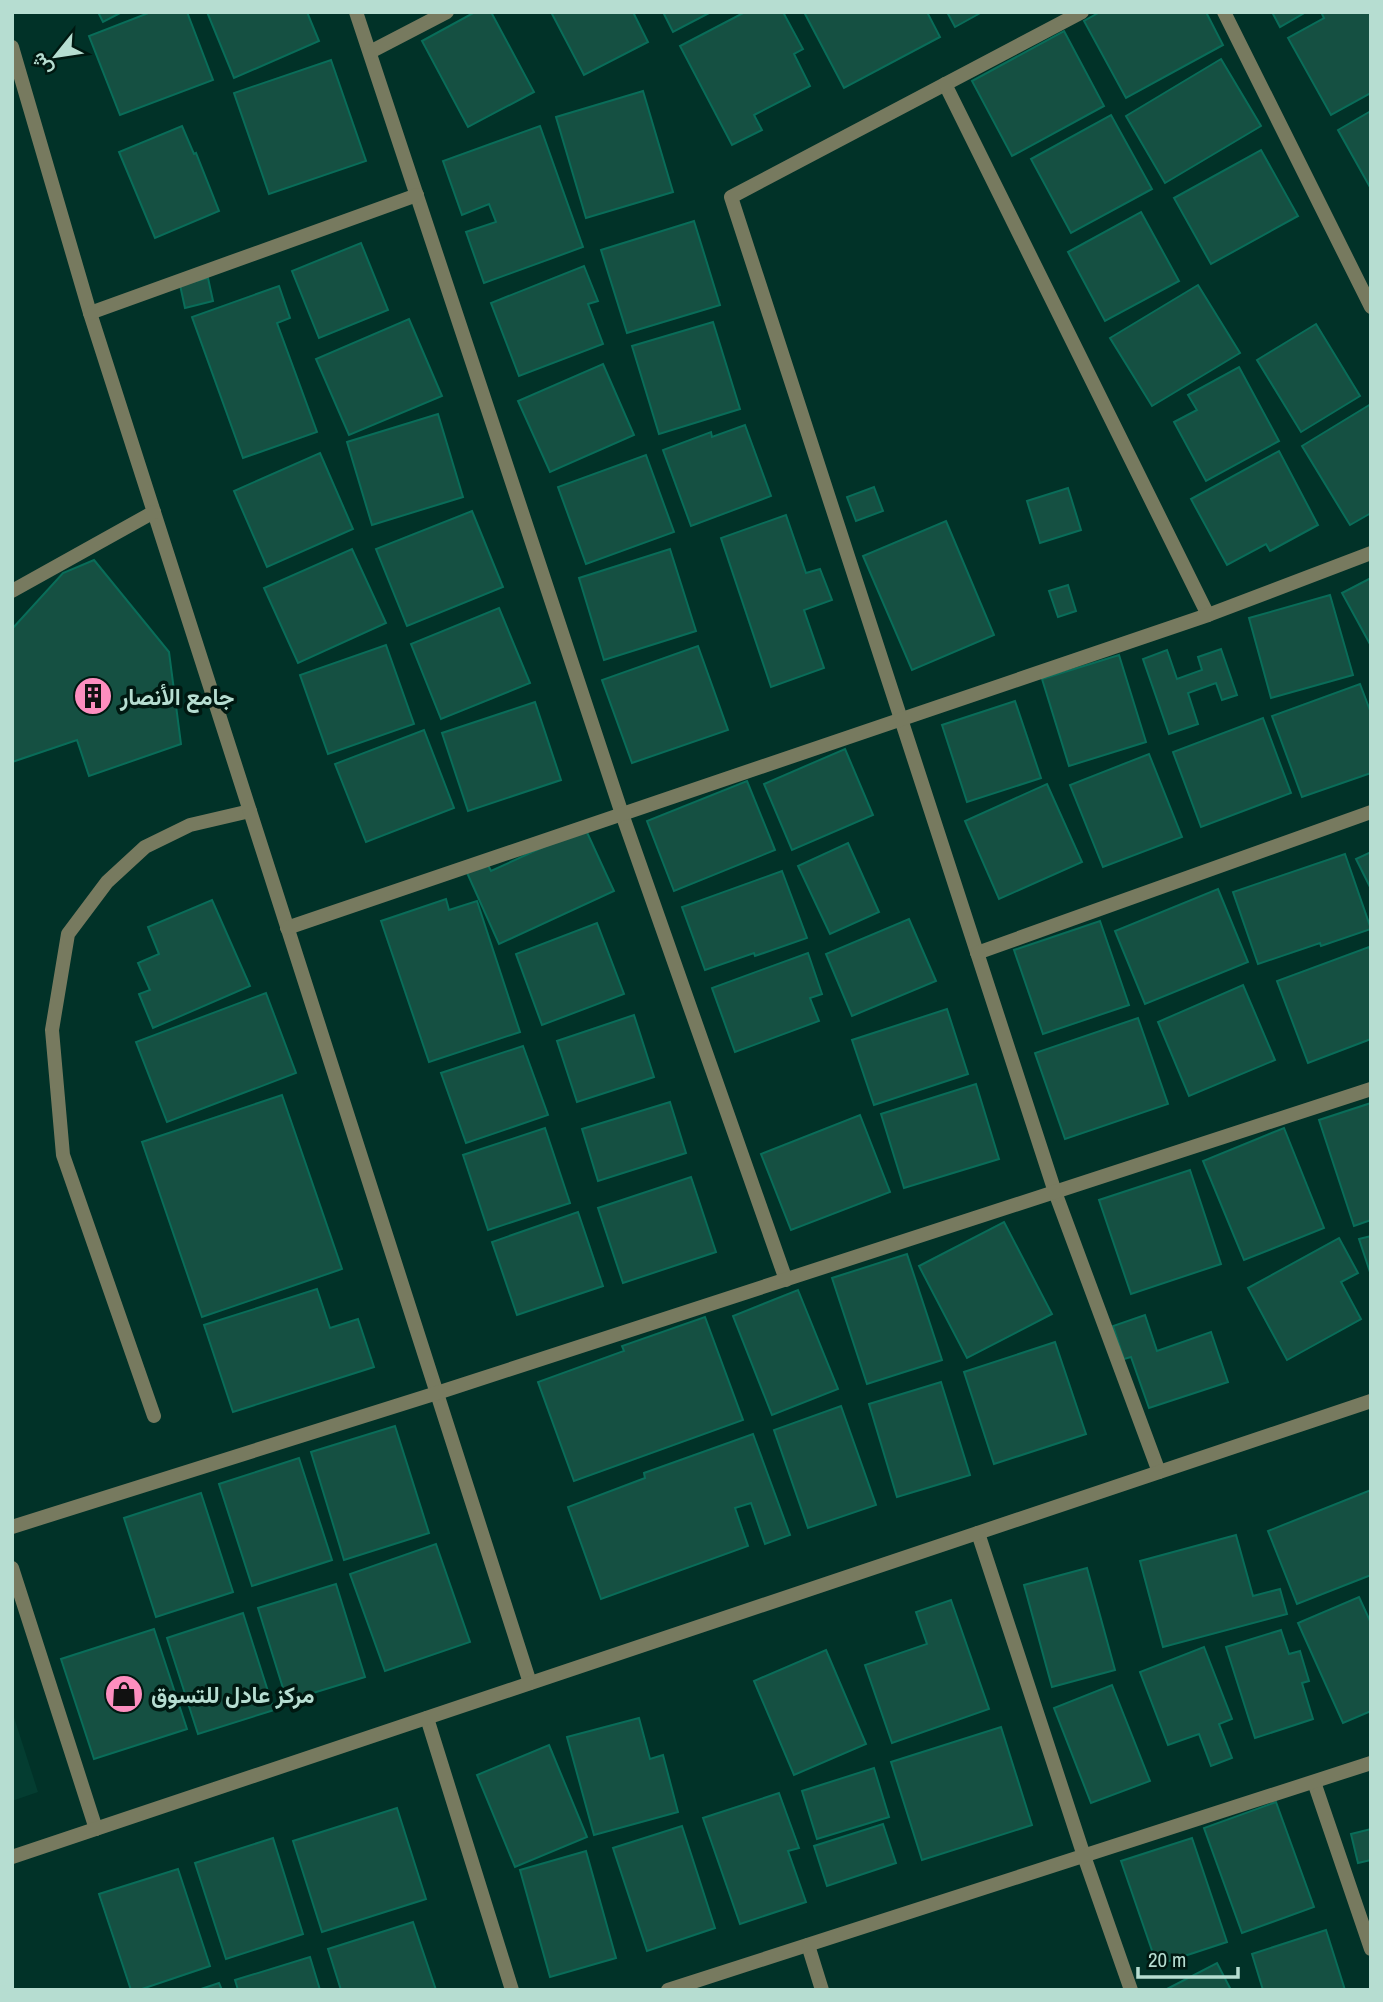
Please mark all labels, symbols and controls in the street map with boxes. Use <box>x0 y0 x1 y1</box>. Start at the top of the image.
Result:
north arrow <box>21 21 91 91</box>
text: ش <box>24 48 58 81</box>
building icon: جامع الأنصار <box>72 675 114 717</box>
place label: جامع الأنصار <box>119 681 235 713</box>
shop icon: مركز عادل للتسوق <box>103 1673 145 1715</box>
place label: مركز عادل للتسوق <box>151 1679 314 1710</box>
scale bar <box>1138 1936 1238 1980</box>
text: 20 m <box>1148 1945 1186 1974</box>

